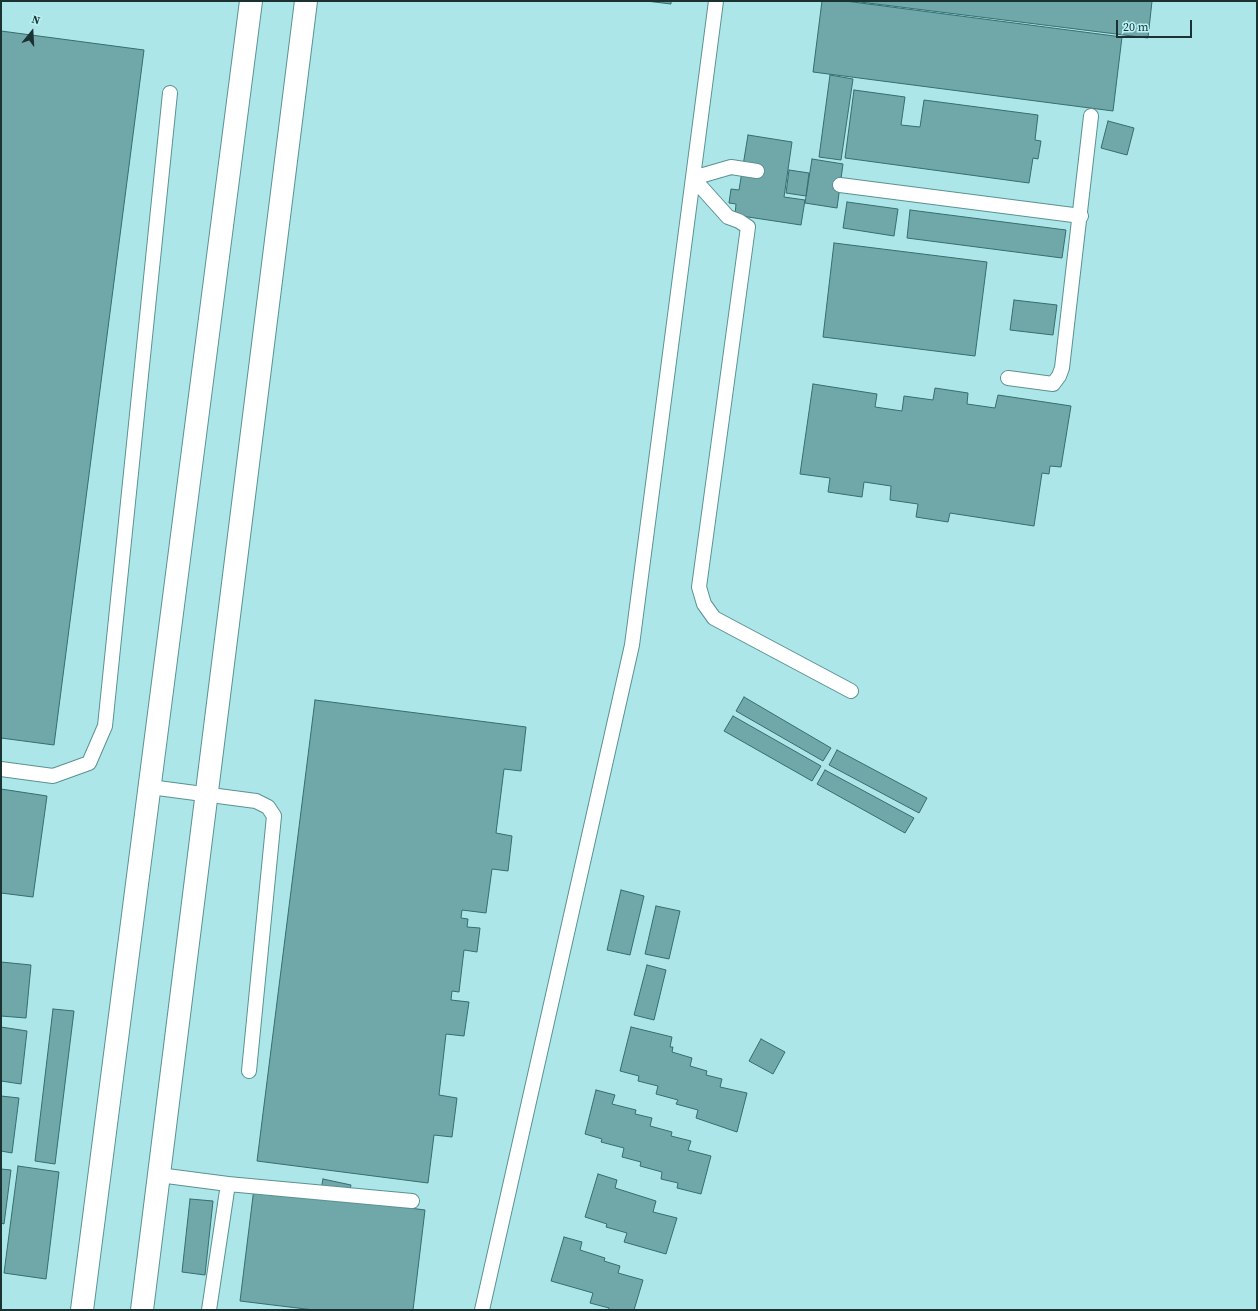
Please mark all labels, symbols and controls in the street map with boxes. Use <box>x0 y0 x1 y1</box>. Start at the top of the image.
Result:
north arrow <box>12 12 52 52</box>
text: N <box>30 12 42 28</box>
scale bar <box>1118 12 1194 38</box>
text: 20 m <box>1123 19 1149 35</box>

